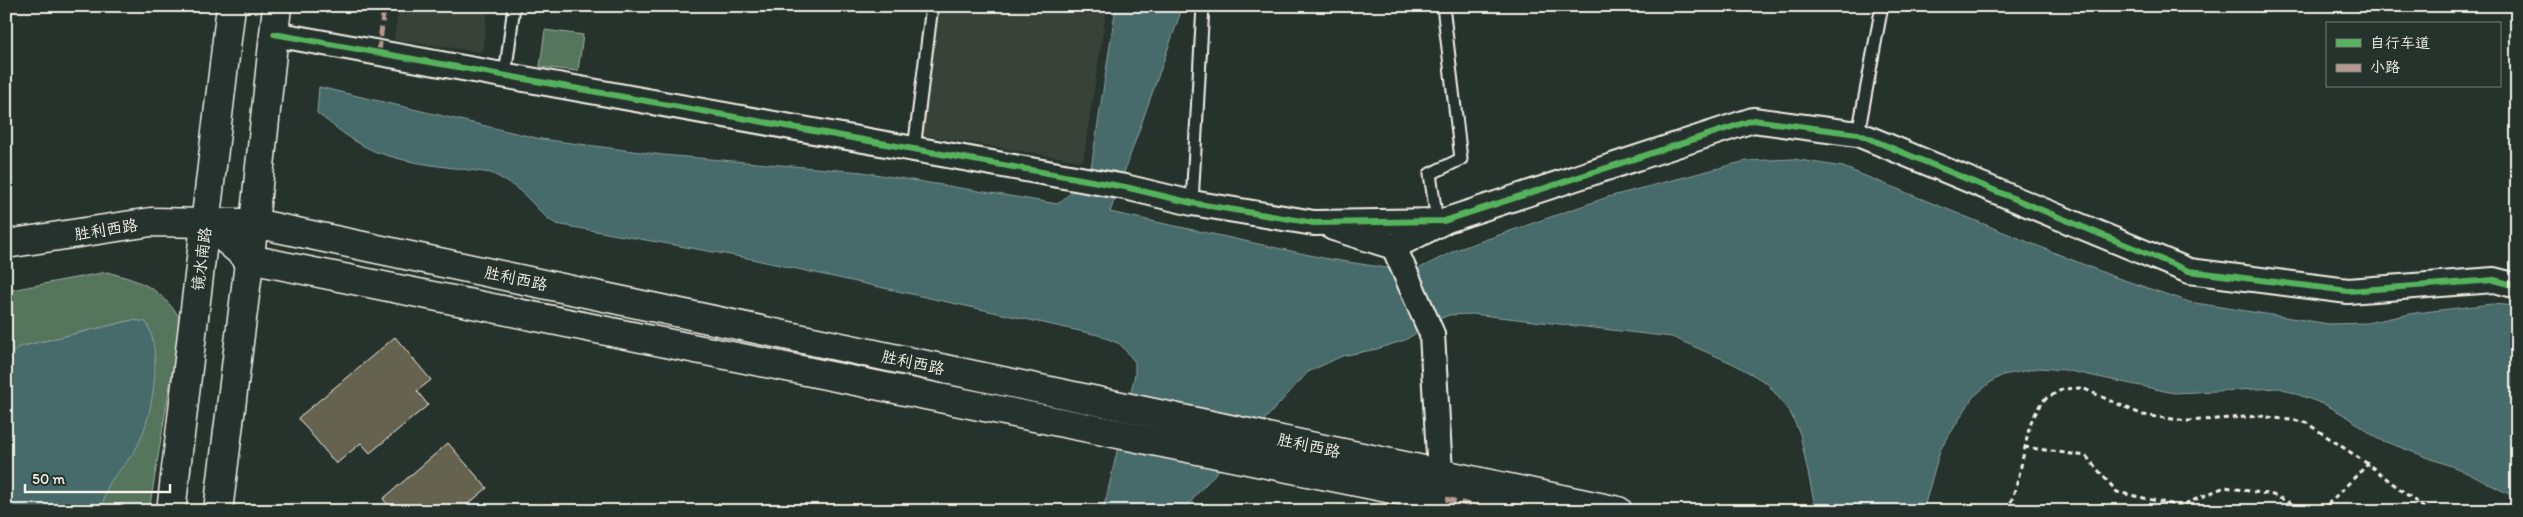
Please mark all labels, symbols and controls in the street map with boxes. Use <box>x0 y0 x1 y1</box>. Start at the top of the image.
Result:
legend <box>2326 22 2500 88</box>
text: 自行车道 <box>2370 34 2430 52</box>
text: 小路 <box>2370 58 2400 76</box>
street label: 胜利西路 <box>73 215 139 244</box>
street label: 镜水南路 <box>188 226 215 292</box>
street label: 胜利西路 <box>483 263 549 294</box>
street label: 胜利西路 <box>880 347 946 378</box>
street label: 胜利西路 <box>1276 430 1342 461</box>
scale bar <box>25 462 170 494</box>
text: 50 m <box>32 470 65 488</box>

